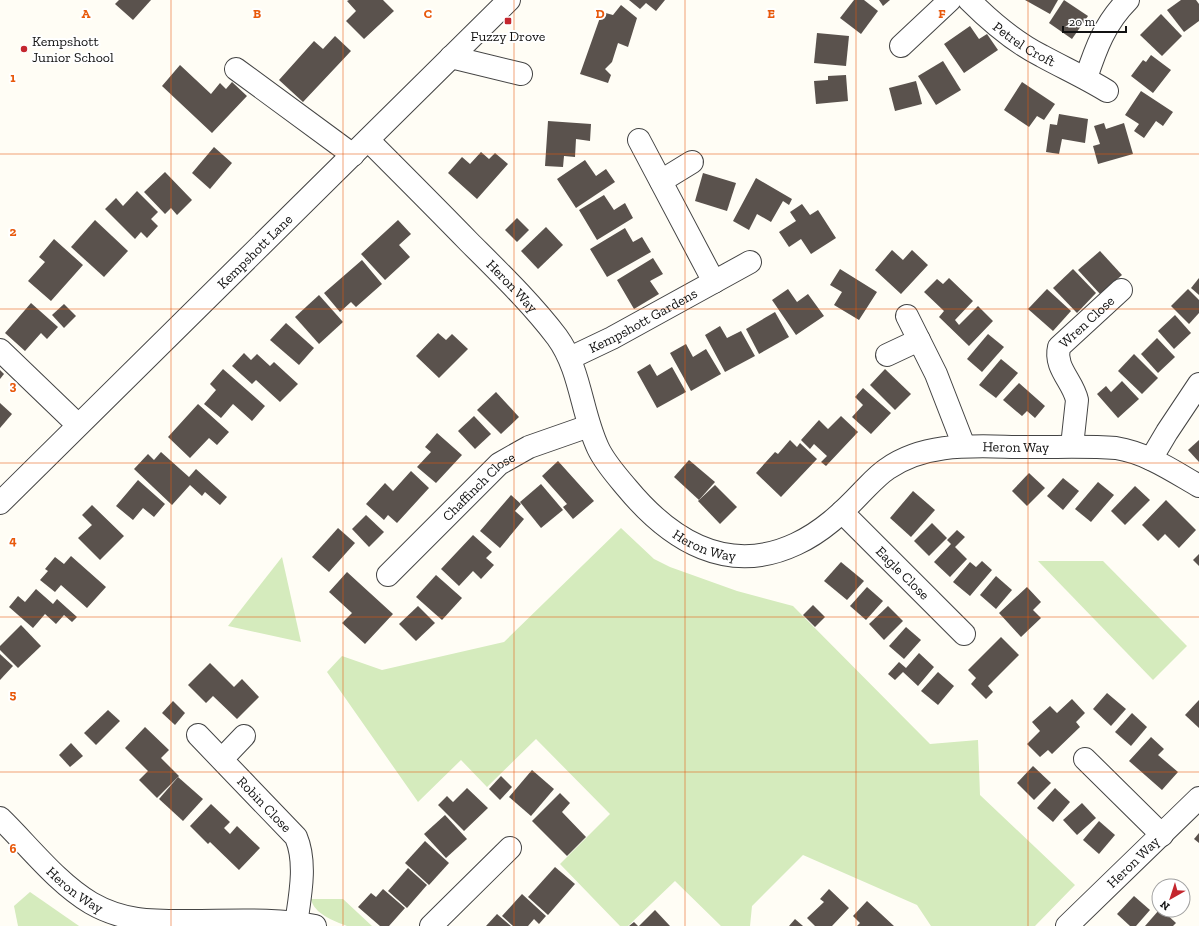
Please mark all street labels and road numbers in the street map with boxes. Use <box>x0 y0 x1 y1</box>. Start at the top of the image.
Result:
street label: Petrel Croft <box>989 18 1059 71</box>
street label: Kempshott Lane <box>214 211 296 293</box>
street label: Heron Way <box>483 256 541 317</box>
street label: Kempshott Gardens <box>586 285 700 357</box>
street label: Wren Close <box>1056 292 1118 352</box>
street label: Heron Way <box>982 438 1050 456</box>
street label: Chaffinch Close <box>439 448 519 525</box>
street label: Heron Way <box>669 526 738 565</box>
street label: Eagle Close <box>872 543 933 604</box>
street label: Robin Close <box>233 773 295 836</box>
street label: Heron Way <box>1104 832 1164 892</box>
street label: Heron Way <box>43 863 106 917</box>

